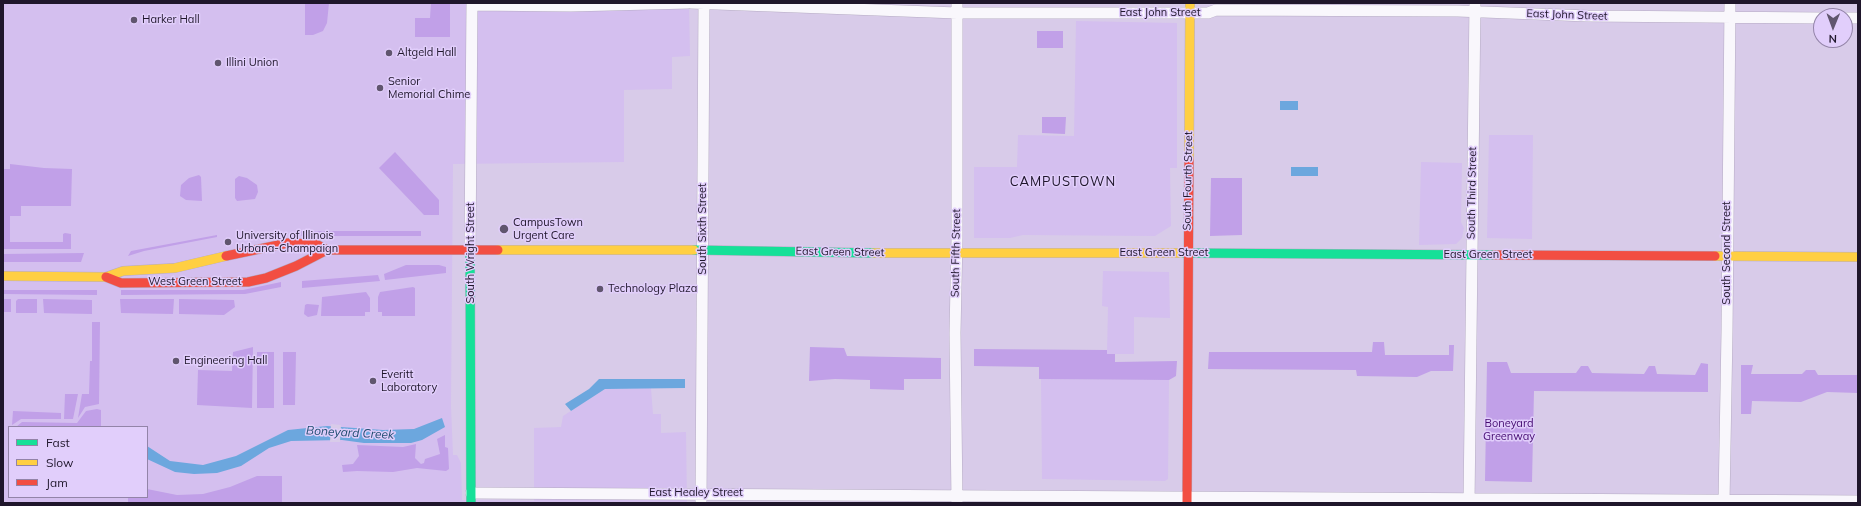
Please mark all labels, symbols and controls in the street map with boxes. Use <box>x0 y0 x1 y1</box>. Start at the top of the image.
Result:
street label: East John Street <box>1119 6 1201 20</box>
street label: East John Street <box>1526 7 1608 23</box>
north arrow <box>1813 8 1853 48</box>
place label: Harker Hall <box>142 13 200 27</box>
marker: Harker Hall <box>129 15 139 25</box>
text: N <box>1829 32 1837 46</box>
place label: Altgeld Hall <box>397 46 456 60</box>
marker: Altgeld Hall <box>384 48 394 58</box>
place label: Illini Union <box>226 56 278 70</box>
marker: Illini Union <box>213 58 223 68</box>
place label: Senior Memorial Chime <box>388 75 470 101</box>
marker: Senior Memorial Chime <box>375 83 385 93</box>
street label: South Fourth Street <box>1181 131 1195 231</box>
street label: South Third Street <box>1465 147 1479 239</box>
district label: CAMPUSTOWN <box>1010 174 1116 190</box>
street label: South Sixth Street <box>696 183 710 275</box>
street label: South Second Street <box>1720 201 1734 305</box>
street label: South Wright Street <box>464 202 478 304</box>
street label: South Fifth Street <box>949 209 963 297</box>
place label: CampusTown Urgent Care <box>513 216 583 242</box>
marker: CampusTown Urgent Care <box>498 223 510 235</box>
place label: University of Illinois Urbana-Champaign <box>236 229 338 255</box>
marker: University of Illinois Urbana-Champaign <box>223 237 233 247</box>
street label: East Green Street <box>796 245 884 259</box>
street label: East Green Street <box>1120 246 1208 260</box>
street label: East Green Street <box>1444 248 1532 262</box>
street label: West Green Street <box>148 275 242 289</box>
place label: Technology Plaza <box>608 282 697 296</box>
marker: Technology Plaza <box>595 284 605 294</box>
place label: Engineering Hall <box>184 354 267 368</box>
marker: Engineering Hall <box>171 356 181 366</box>
place label: Everitt Laboratory <box>381 368 437 394</box>
marker: Everitt Laboratory <box>368 376 378 386</box>
park label: Boneyard Greenway <box>1483 417 1535 443</box>
water label: Boneyard Creek <box>306 423 394 443</box>
legend <box>8 426 148 498</box>
text: Fast <box>46 435 70 450</box>
text: Slow <box>46 455 74 470</box>
text: Jam <box>46 475 68 490</box>
street label: East Healey Street <box>649 486 743 500</box>

